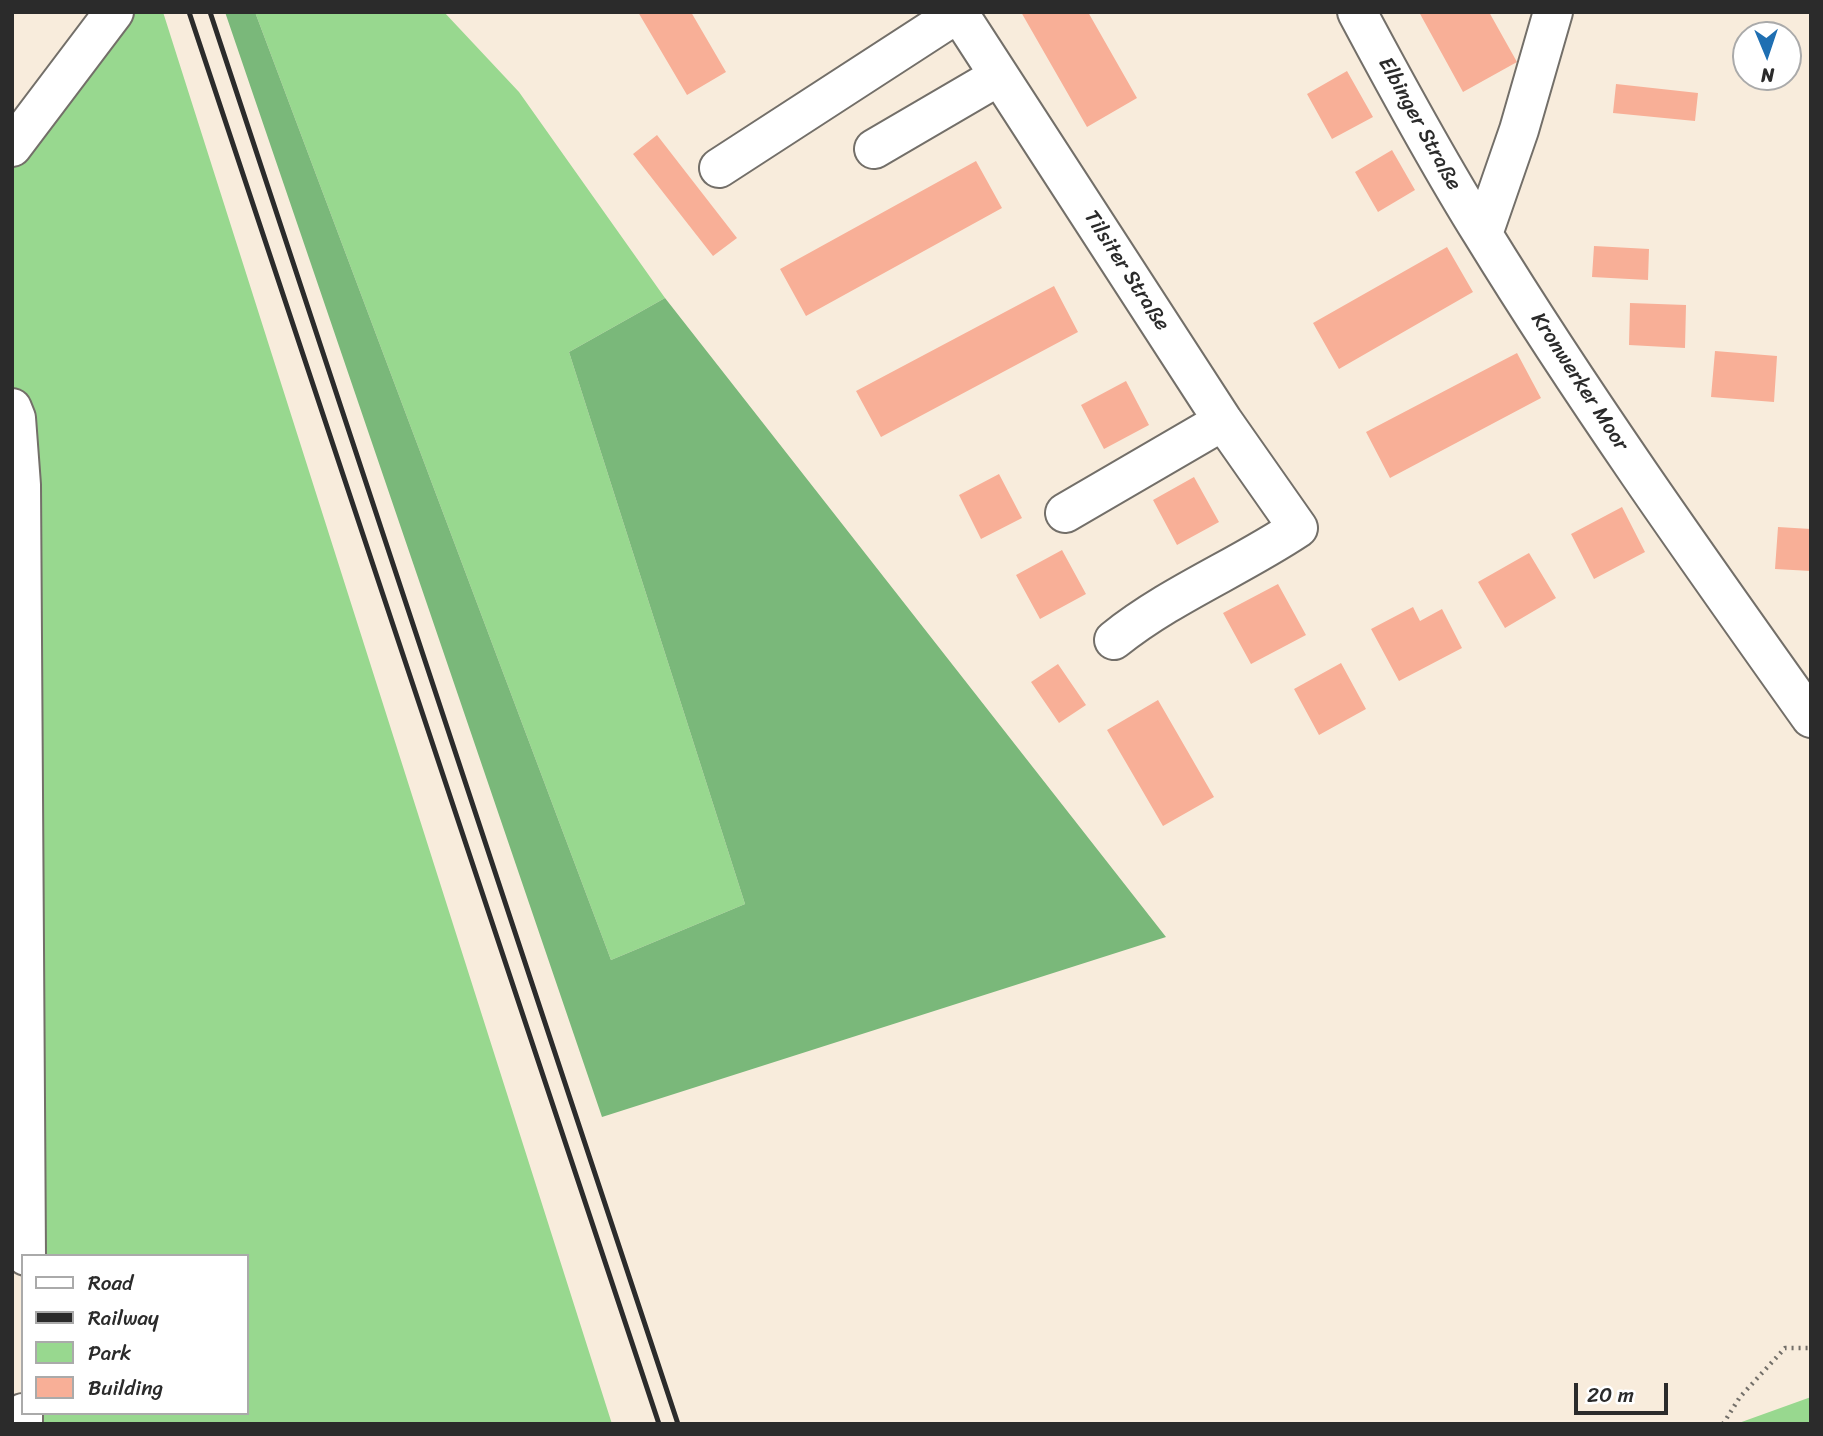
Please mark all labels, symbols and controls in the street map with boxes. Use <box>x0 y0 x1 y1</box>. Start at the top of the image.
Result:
north arrow <box>1732 21 1802 91</box>
street label: Elbinger Straße <box>1372 53 1466 195</box>
text: N <box>1761 59 1775 92</box>
street label: Tilsiter Straße <box>1078 206 1174 336</box>
street label: Kronwerker Moor <box>1525 308 1633 456</box>
legend <box>21 1254 248 1415</box>
text: Road <box>88 1264 133 1302</box>
text: Railway <box>88 1299 159 1337</box>
text: Park <box>88 1334 131 1372</box>
text: Building <box>88 1369 163 1407</box>
scale bar <box>1578 1370 1672 1414</box>
text: 20 m <box>1587 1376 1634 1414</box>

